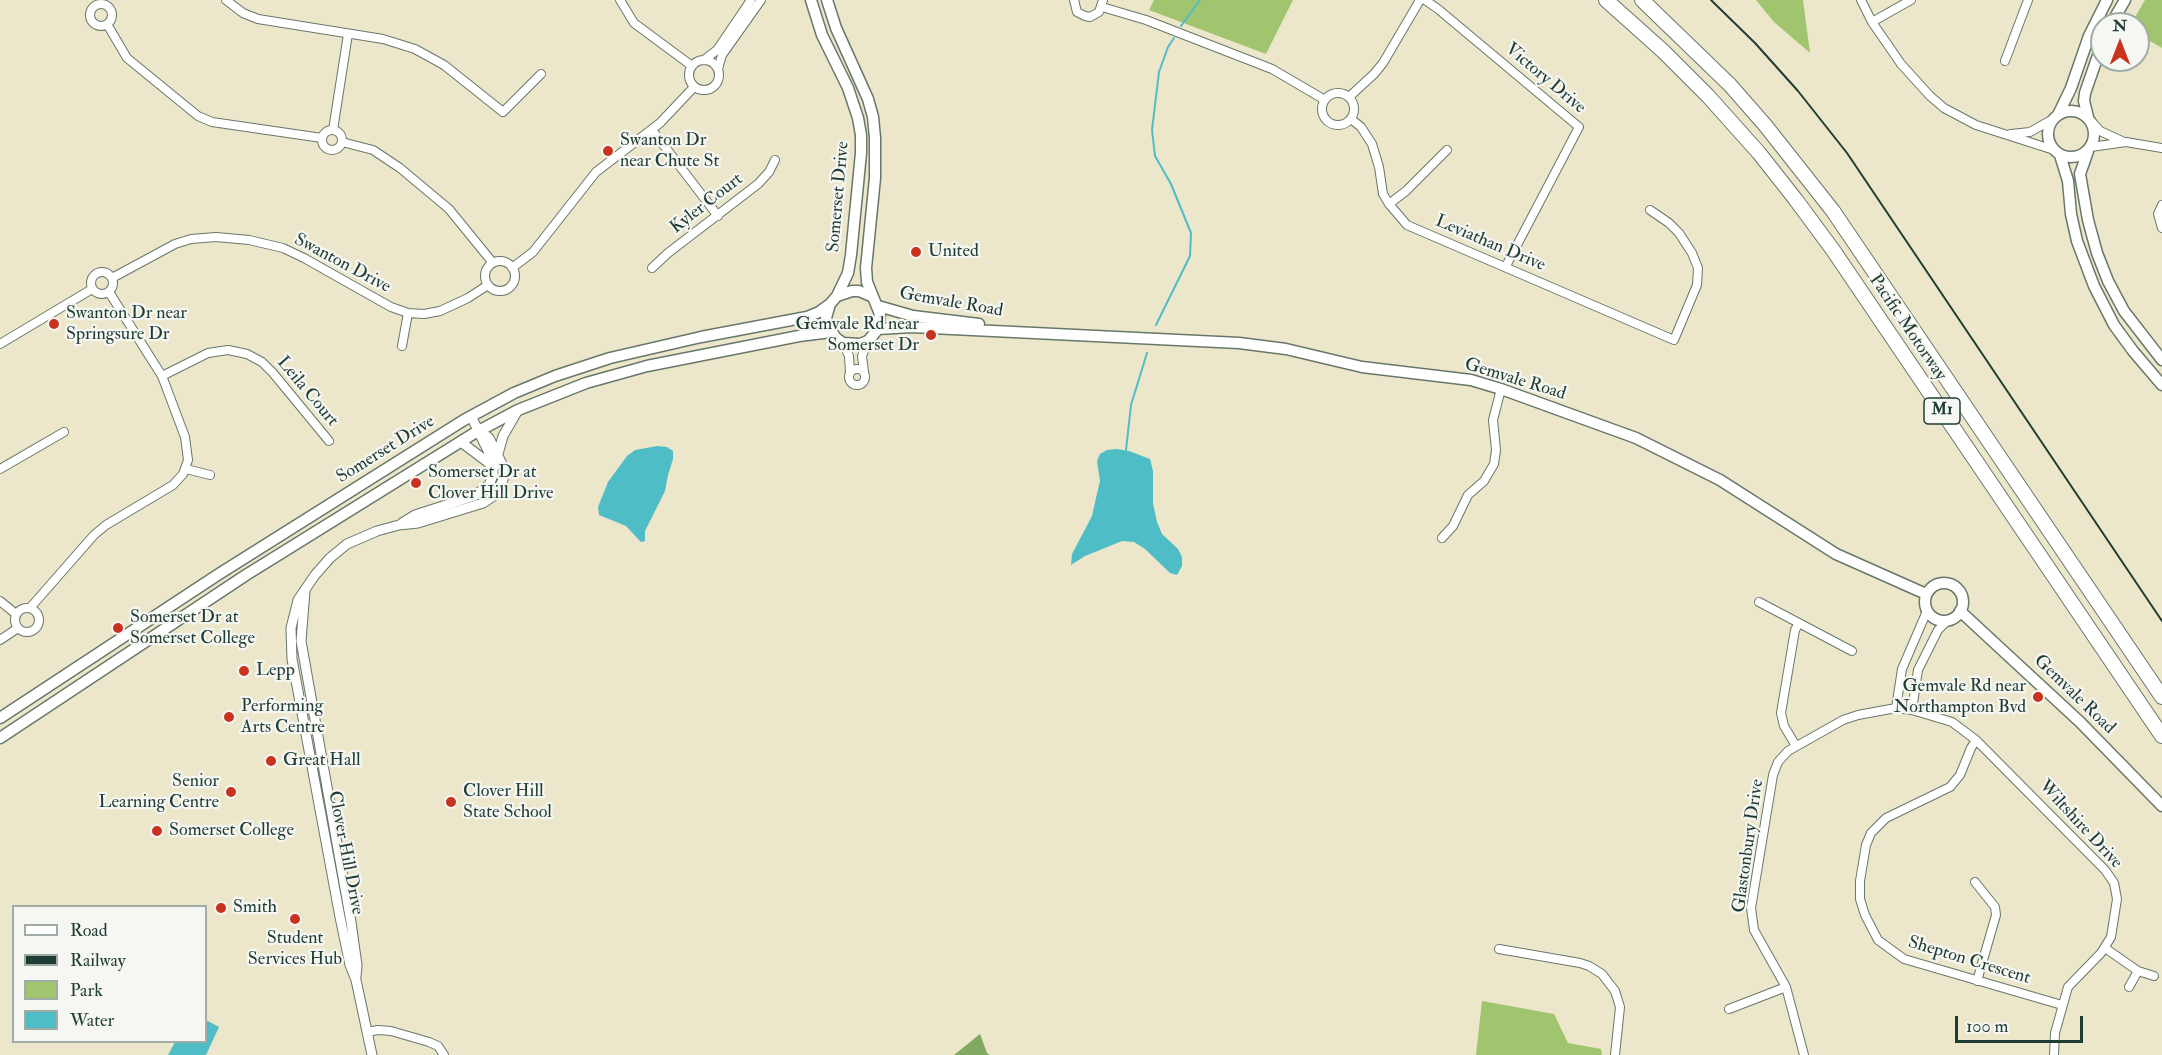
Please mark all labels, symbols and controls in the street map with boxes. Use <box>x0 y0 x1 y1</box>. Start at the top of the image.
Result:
north arrow <box>2090 12 2150 72</box>
text: N <box>2113 16 2127 36</box>
street label: Victory Drive <box>1500 39 1590 119</box>
place label: Swanton Dr near Chute St <box>620 130 719 172</box>
street label: Somerset Drive <box>823 141 855 253</box>
marker: Swanton Dr near Chute St <box>601 144 615 158</box>
street label: Kyler Court <box>666 169 748 239</box>
street label: Leviathan Drive <box>1432 211 1548 277</box>
street label: Swanton Drive <box>290 230 394 298</box>
place label: United <box>928 241 979 263</box>
marker: United <box>909 245 923 259</box>
street label: Pacific Motorway <box>1863 271 1951 385</box>
street label: Gemvale Road <box>897 283 1005 323</box>
place label: Swanton Dr near Springsure Dr <box>66 303 187 346</box>
place label: Gemvale Rd near Somerset Dr <box>795 314 919 356</box>
marker: Swanton Dr near Springsure Dr <box>47 317 61 331</box>
marker: Gemvale Rd near Somerset Dr <box>924 328 938 342</box>
street label: Leila Court <box>271 353 343 431</box>
street label: Gemvale Road <box>1462 354 1568 406</box>
road number: M1 <box>1924 398 1960 424</box>
street label: Somerset Drive <box>333 411 439 489</box>
place label: Somerset Dr at Clover Hill Drive <box>428 462 554 504</box>
marker: Somerset Dr at Clover Hill Drive <box>409 476 423 490</box>
place label: Somerset Dr at Somerset College <box>130 607 255 650</box>
marker: Somerset Dr at Somerset College <box>111 621 125 635</box>
street label: Gemvale Road <box>2029 651 2119 739</box>
place label: Lepp <box>256 660 295 682</box>
marker: Lepp <box>237 664 251 678</box>
place label: Gemvale Rd near Northampton Bvd <box>1894 676 2026 718</box>
marker: Gemvale Rd near Northampton Bvd <box>2031 690 2045 704</box>
place label: Performing Arts Centre <box>241 696 325 738</box>
marker: Performing Arts Centre <box>222 710 236 724</box>
place label: Great Hall <box>283 750 361 772</box>
marker: Great Hall <box>264 754 278 768</box>
place label: Senior Learning Centre <box>98 771 219 814</box>
street label: Wiltshire Drive <box>2034 776 2126 874</box>
street label: Glastonbury Drive <box>1729 778 1769 914</box>
place label: Clover Hill State School <box>463 781 552 824</box>
marker: Senior Learning Centre <box>224 785 238 799</box>
street label: Clover Hill Drive <box>322 789 368 917</box>
marker: Clover Hill State School <box>444 795 458 809</box>
place label: Somerset College <box>169 820 294 842</box>
marker: Somerset College <box>150 824 164 838</box>
place label: Smith <box>233 897 277 919</box>
marker: Smith <box>214 901 228 915</box>
legend <box>12 905 207 1043</box>
marker: Student Services Hub <box>288 912 302 926</box>
text: Road <box>70 919 108 942</box>
place label: Student Services Hub <box>248 928 342 970</box>
street label: Shepton Crescent <box>1905 932 2033 990</box>
text: Railway <box>70 949 126 972</box>
text: Park <box>70 979 103 1002</box>
scale bar <box>1958 1004 2086 1042</box>
text: Water <box>70 1009 114 1032</box>
text: 100 m <box>1966 1015 2009 1038</box>

